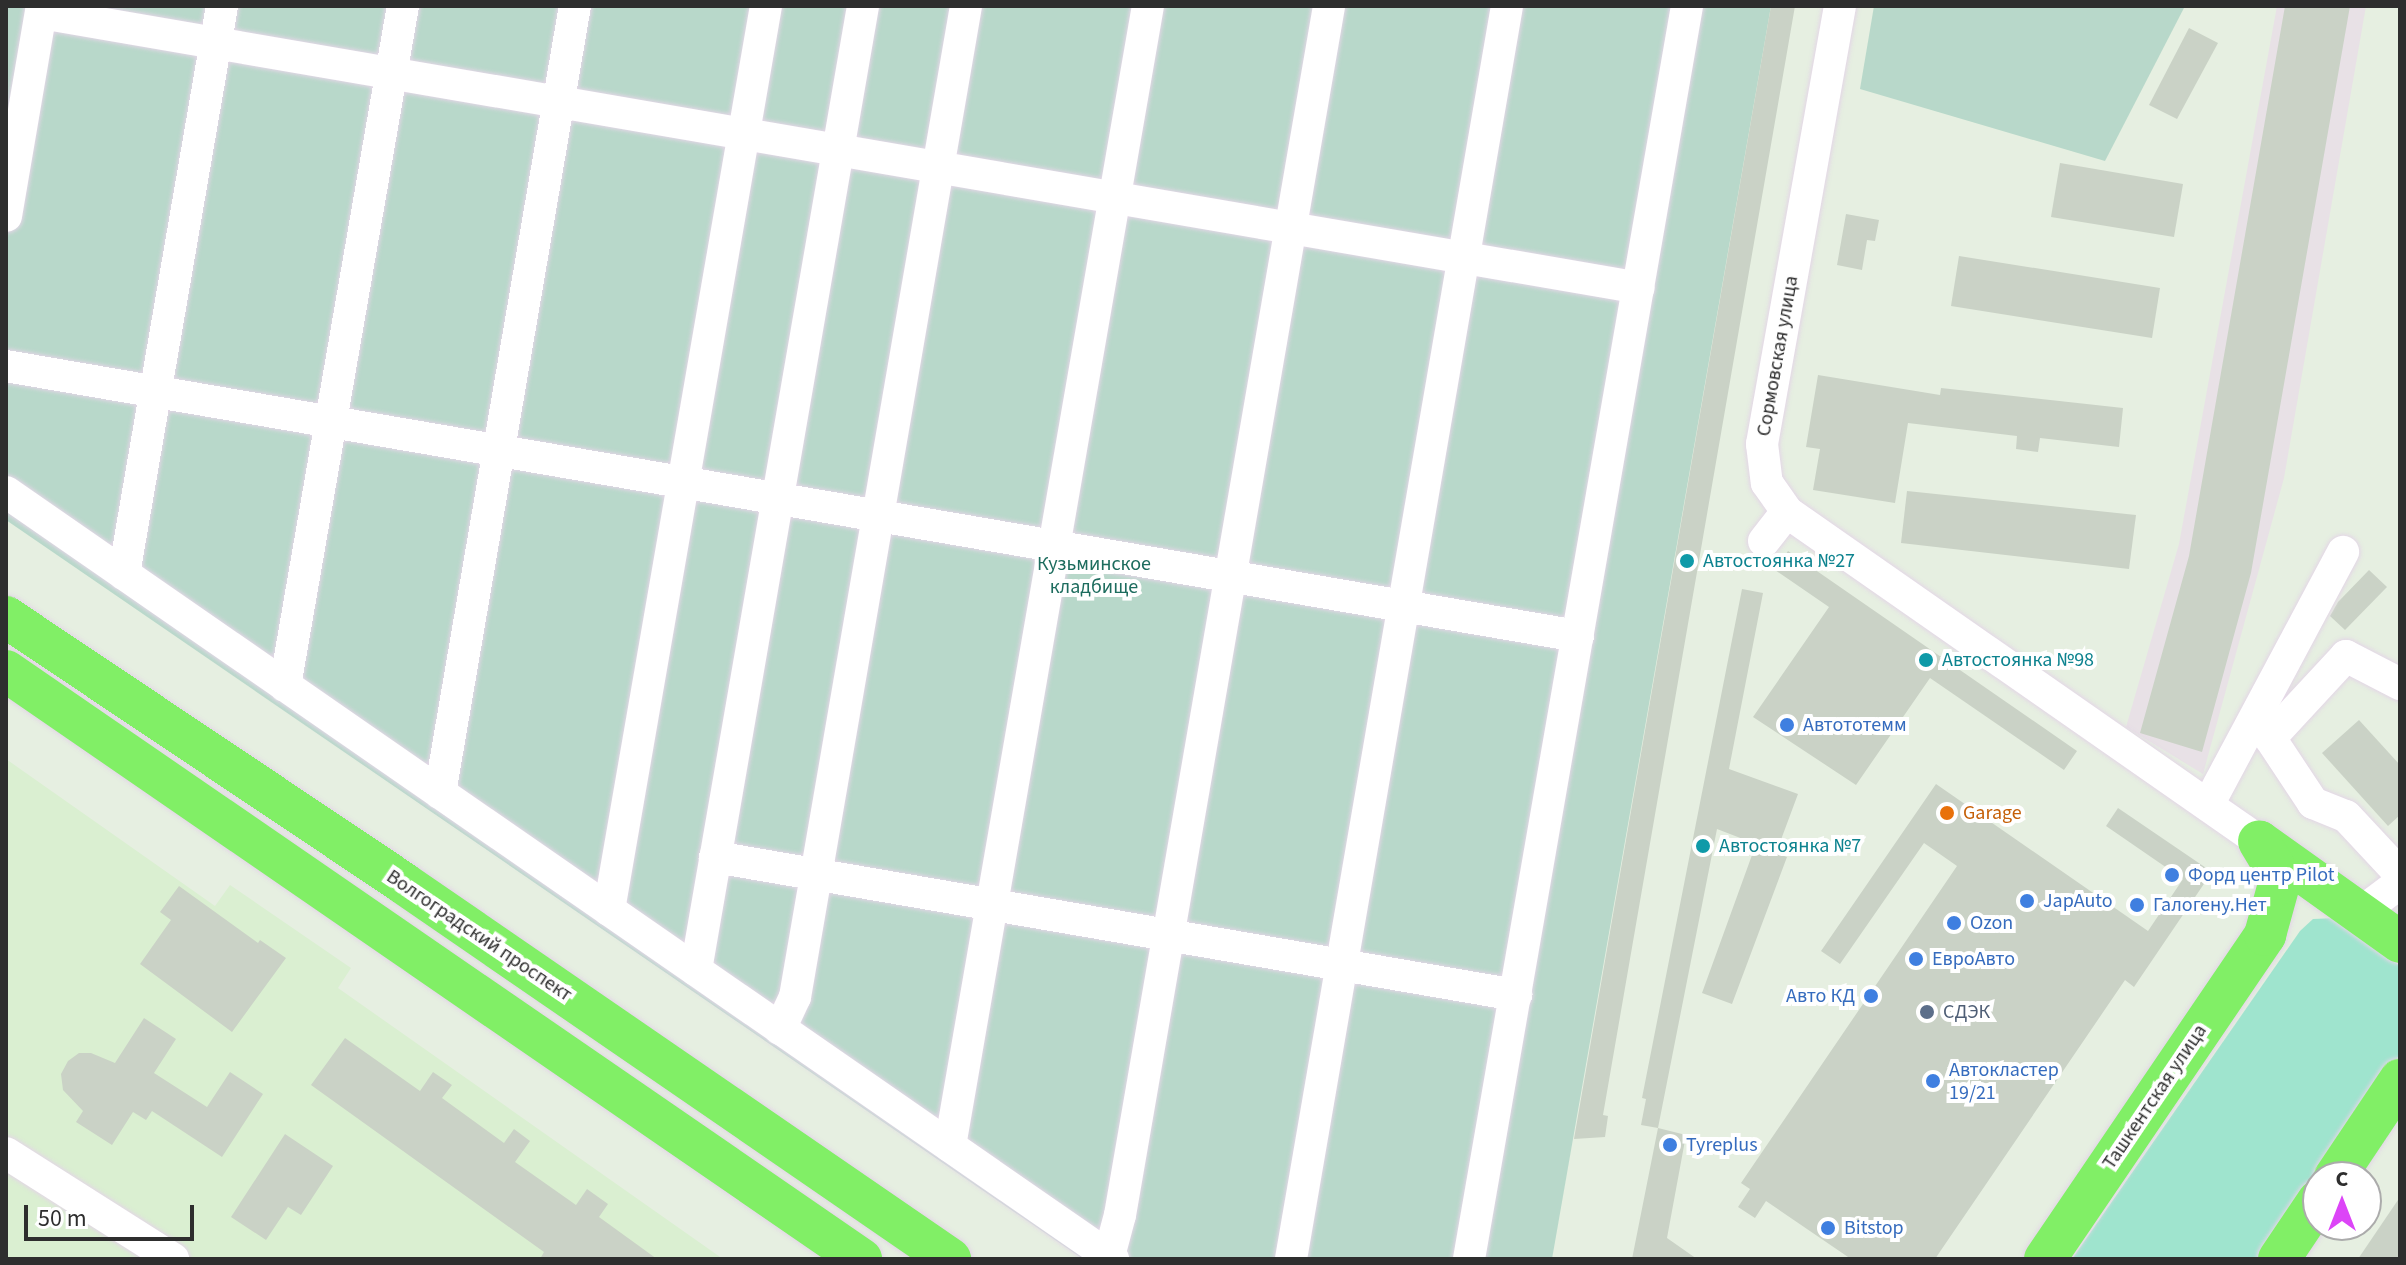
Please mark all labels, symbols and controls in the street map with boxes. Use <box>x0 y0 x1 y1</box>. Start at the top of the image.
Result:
street label: Сормовская улица <box>1752 274 1804 438</box>
place label: Автостоянка №27 <box>1703 549 1855 573</box>
park label: Кузьминское кладбище <box>1037 552 1151 599</box>
marker: Автостоянка №27 <box>1678 552 1696 570</box>
place label: Автостоянка №98 <box>1942 648 2094 672</box>
marker: Автостоянка №98 <box>1917 651 1935 669</box>
place label: Автототемм <box>1803 713 1907 737</box>
marker: Автототемм <box>1778 716 1796 734</box>
place label: Garage <box>1963 801 2022 825</box>
marker: Garage <box>1938 804 1956 822</box>
place label: Автостоянка №7 <box>1719 834 1861 858</box>
marker: Автостоянка №7 <box>1694 837 1712 855</box>
place label: Форд центр Pilot <box>2188 863 2334 887</box>
street label: Волгоградский проспект <box>382 865 576 1007</box>
marker: Форд центр Pilot <box>2163 866 2181 884</box>
place label: JapAuto <box>2043 889 2113 913</box>
marker: JapAuto <box>2018 892 2036 910</box>
place label: Галогену.Нет <box>2153 893 2267 917</box>
marker: Галогену.Нет <box>2128 896 2146 914</box>
place label: Ozon <box>1970 911 2013 935</box>
marker: Ozon <box>1945 914 1963 932</box>
place label: ЕвроАвто <box>1932 947 2015 971</box>
marker: ЕвроАвто <box>1907 950 1925 968</box>
place label: Авто КД <box>1786 984 1855 1008</box>
marker: Авто КД <box>1862 987 1880 1005</box>
place label: СДЭК <box>1943 1000 1990 1024</box>
marker: СДЭК <box>1918 1003 1936 1021</box>
street label: Ташкентская улица <box>2098 1020 2212 1174</box>
place label: Автокластер 19/21 <box>1949 1058 2059 1105</box>
marker: Автокластер 19/21 <box>1924 1072 1942 1090</box>
place label: Tyreplus <box>1686 1133 1758 1157</box>
marker: Tyreplus <box>1661 1136 1679 1154</box>
north arrow <box>2302 1161 2382 1241</box>
text: С <box>2336 1163 2348 1195</box>
scale bar <box>28 1189 198 1239</box>
text: 50 m <box>38 1201 87 1236</box>
place label: Bitstop <box>1844 1216 1904 1240</box>
marker: Bitstop <box>1819 1219 1837 1237</box>

